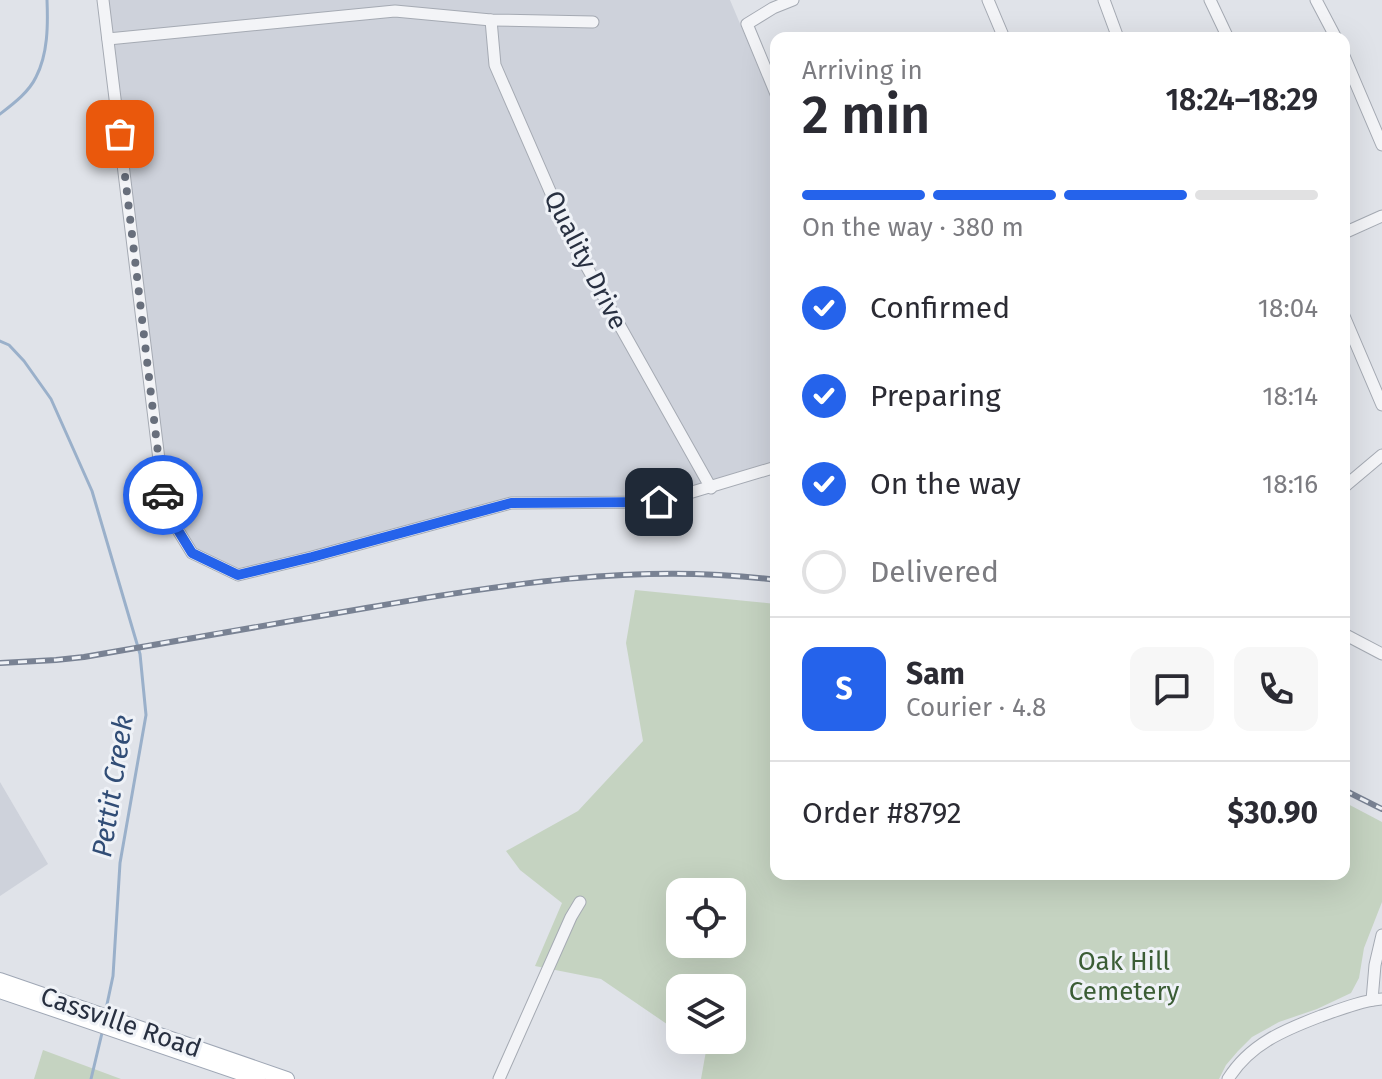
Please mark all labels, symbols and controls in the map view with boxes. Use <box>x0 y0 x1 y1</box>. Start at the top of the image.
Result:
text: Arriving in <box>802 55 923 86</box>
text: 18:24–18:29 <box>1165 82 1318 118</box>
text: 2 min <box>802 84 930 147</box>
pin <box>86 100 154 168</box>
icon: bag <box>98 112 142 156</box>
street label: Quality Drive <box>537 186 634 335</box>
text: On the way · 380 m <box>802 212 1024 243</box>
icon: check <box>802 286 846 330</box>
text: Confirmed <box>870 290 1010 326</box>
text: 18:04 <box>1258 293 1318 324</box>
icon: check <box>802 374 846 418</box>
text: Preparing <box>870 378 1001 414</box>
text: 18:14 <box>1262 381 1318 412</box>
courier <box>123 455 203 535</box>
icon: check <box>802 462 846 506</box>
text: On the way <box>870 466 1021 502</box>
pin <box>625 468 693 536</box>
text: 18:16 <box>1262 469 1318 500</box>
icon: car <box>141 473 185 517</box>
icon: home <box>637 480 681 524</box>
text: Delivered <box>870 554 999 590</box>
button: chat <box>1130 647 1214 731</box>
button: phone <box>1234 647 1318 731</box>
text: Sam <box>906 656 965 692</box>
text: S <box>835 671 853 707</box>
text: Courier · 4.8 <box>906 692 1046 723</box>
water label: Pettit Creek <box>85 713 140 860</box>
text: Order #8792 <box>802 795 962 831</box>
text: $30.90 <box>1227 795 1318 831</box>
map controls <box>666 878 746 1054</box>
button: locate <box>666 878 746 958</box>
park label: Oak Hill Cemetery <box>1069 946 1180 1007</box>
button: layers <box>666 974 746 1054</box>
street label: Cassville Road <box>36 980 205 1064</box>

